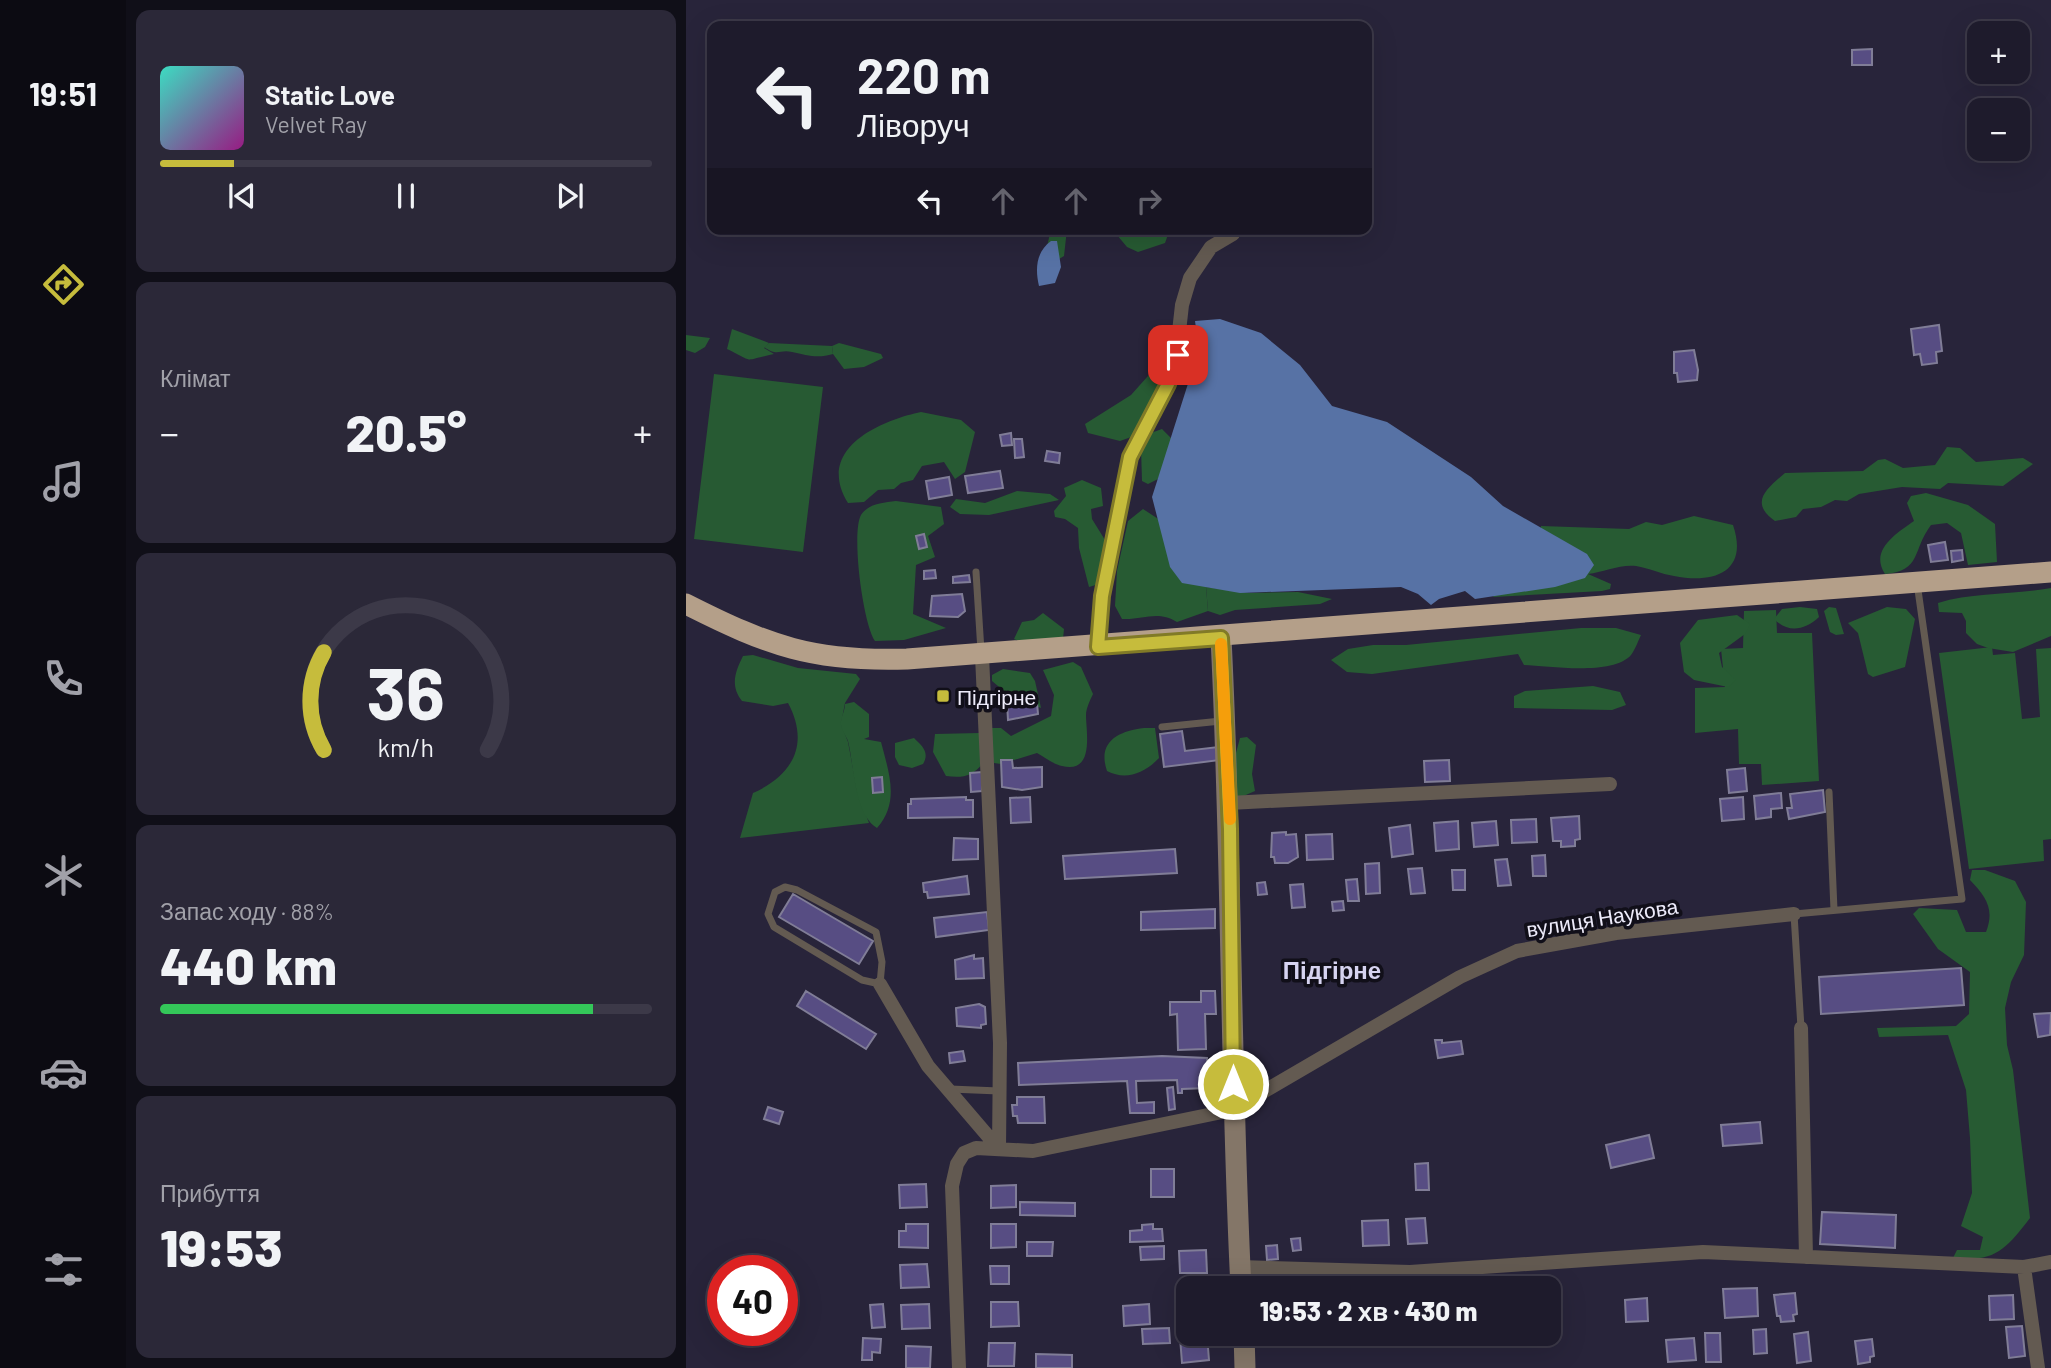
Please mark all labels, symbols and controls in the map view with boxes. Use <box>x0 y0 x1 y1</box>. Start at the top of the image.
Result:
map controls <box>1967 21 2030 161</box>
button: + <box>1967 21 2030 84</box>
text: 220 m <box>857 45 991 104</box>
icon: left <box>742 49 833 140</box>
text: 19:51 <box>29 74 97 112</box>
text: Static Love <box>265 79 395 110</box>
button: − <box>1967 98 2030 161</box>
text: Ліворуч <box>857 105 970 143</box>
text: Velvet Ray <box>265 110 367 138</box>
icon: previous <box>223 177 261 215</box>
icon: pause <box>387 177 425 215</box>
icon: next <box>551 177 589 215</box>
icon: left <box>911 182 949 220</box>
icon: ahead <box>984 182 1022 220</box>
icon: ahead <box>1057 182 1095 220</box>
icon: right <box>1130 182 1168 220</box>
icon: directions <box>39 260 88 309</box>
pin <box>1148 325 1208 385</box>
icon: arrive <box>1159 336 1197 374</box>
text: Клімат <box>160 364 231 392</box>
text: 20.5° <box>345 400 467 462</box>
text: − <box>160 409 179 455</box>
text: + <box>633 409 652 455</box>
icon: music <box>39 457 88 506</box>
text: 36 <box>367 647 445 735</box>
icon: phone <box>39 654 88 703</box>
place label: Підгірне <box>957 684 1036 709</box>
marker: Підгірне <box>935 688 951 704</box>
text: km/h <box>378 732 434 762</box>
icon: climate <box>39 851 88 900</box>
street label: вулиця Наукова <box>1524 893 1680 941</box>
text: Запас ходу · 88% <box>160 897 334 925</box>
text: 440 km <box>160 933 337 995</box>
district label: Підгірне <box>1283 955 1381 984</box>
position arrow <box>1196 1047 1270 1121</box>
icon: car <box>39 1048 88 1097</box>
text: Прибуття <box>160 1179 260 1207</box>
text: 19:53 <box>160 1215 283 1277</box>
icon: filters <box>39 1245 88 1294</box>
speed limit sign: 40 <box>707 1255 798 1346</box>
text: 19:53 · 2 хв · 430 m <box>1260 1295 1477 1326</box>

